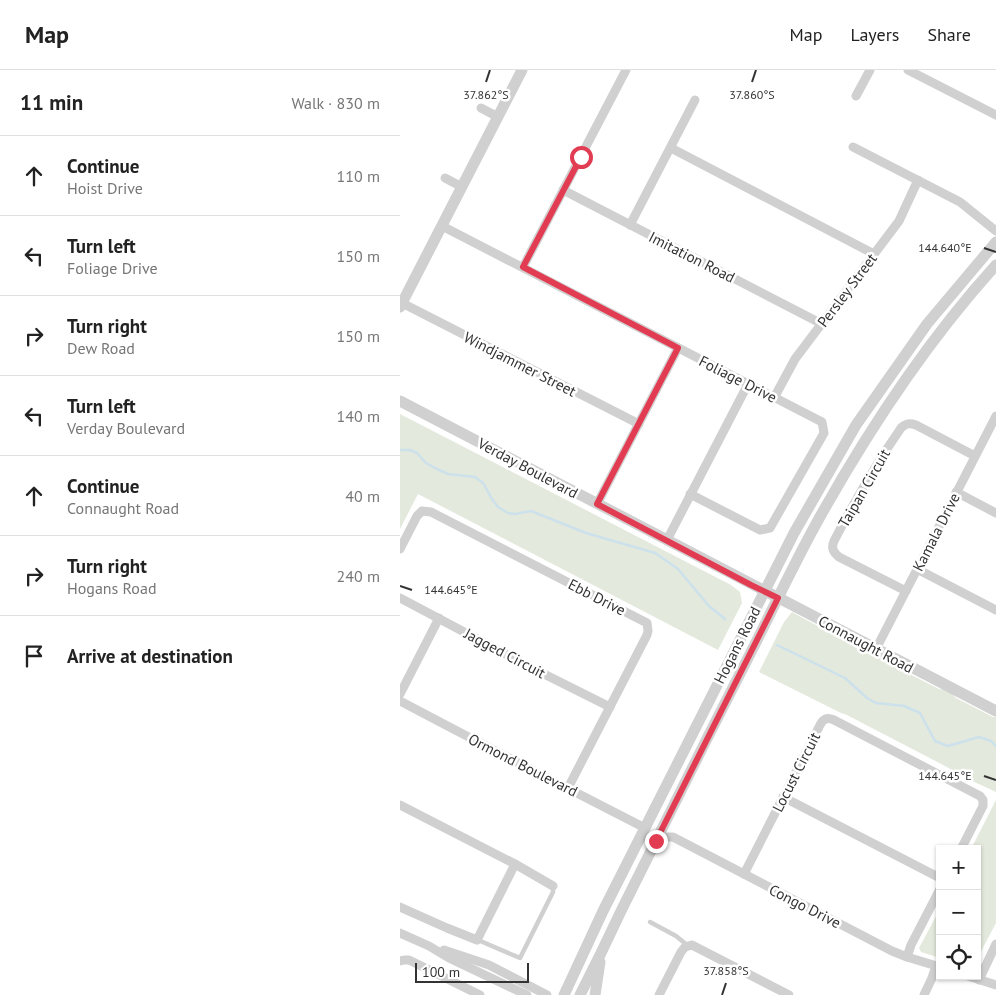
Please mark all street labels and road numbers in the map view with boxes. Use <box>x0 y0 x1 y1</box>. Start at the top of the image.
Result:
street label: Imitation Road <box>646 227 738 287</box>
street label: Persley Street <box>813 249 881 331</box>
street label: Windjammer Street <box>461 327 579 401</box>
street label: Foliage Drive <box>696 351 780 407</box>
street label: Verday Boulevard <box>474 433 581 502</box>
street label: Taipan Circuit <box>834 445 894 531</box>
street label: Kamala Drive <box>908 490 964 574</box>
street label: Ebb Drive <box>565 574 629 620</box>
street label: Hogans Road <box>709 603 765 687</box>
street label: Connaught Road <box>815 611 917 677</box>
street label: Jagged Circuit <box>460 623 549 682</box>
street label: Ormond Boulevard <box>465 729 581 801</box>
street label: Locust Circuit <box>768 729 824 815</box>
street label: Congo Drive <box>766 880 844 932</box>

